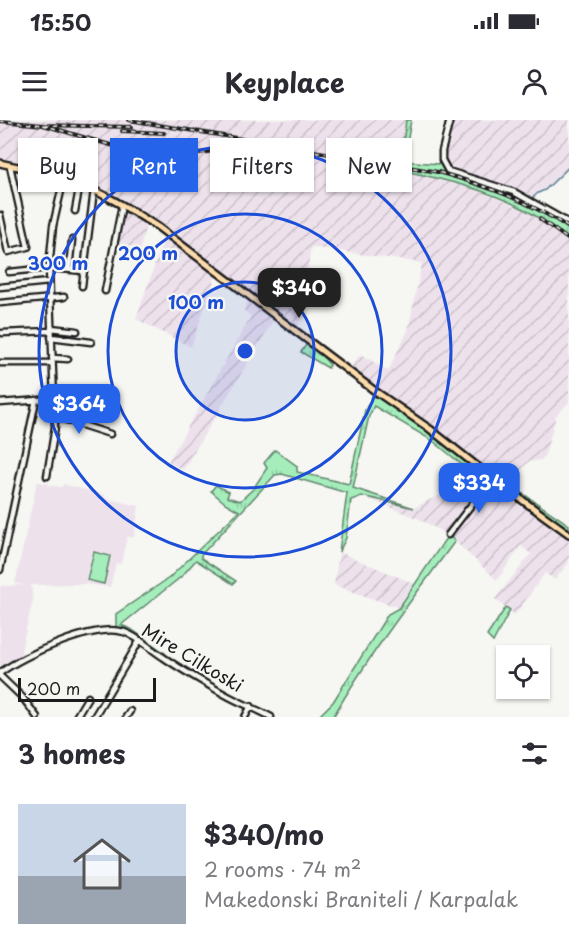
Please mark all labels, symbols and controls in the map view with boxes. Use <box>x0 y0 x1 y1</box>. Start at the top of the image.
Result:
text: 15:50 <box>30 5 91 38</box>
text: Keyplace <box>224 61 345 102</box>
icon: menu <box>18 65 51 98</box>
icon: person <box>518 65 551 98</box>
chip: Buy <box>18 138 98 192</box>
chip: Rent <box>110 138 198 192</box>
chip: Filters <box>210 138 314 192</box>
chip: New <box>326 138 412 192</box>
text: 200 m <box>118 239 178 266</box>
text: 300 m <box>28 249 88 276</box>
pin: $340 <box>263 268 335 319</box>
text: $340 <box>272 272 326 302</box>
text: 100 m <box>168 288 224 315</box>
centre of rings <box>235 341 255 361</box>
pin: $364 <box>43 384 115 435</box>
text: $364 <box>52 388 106 418</box>
pin: $334 <box>443 463 515 514</box>
text: $334 <box>453 467 505 497</box>
street label: Mire Cilkoski <box>137 616 249 698</box>
map controls <box>496 645 550 699</box>
button: locate <box>496 645 550 699</box>
scale bar <box>18 675 156 702</box>
text: 200 m <box>27 676 80 700</box>
text: 3 homes <box>18 734 125 773</box>
icon: filters <box>518 737 551 770</box>
text: $340/mo <box>204 815 324 854</box>
icon: home <box>66 828 138 900</box>
text: 2 rooms · 74 m² <box>204 854 361 884</box>
text: Makedonski Braniteli / Karpalak <box>204 884 518 914</box>

